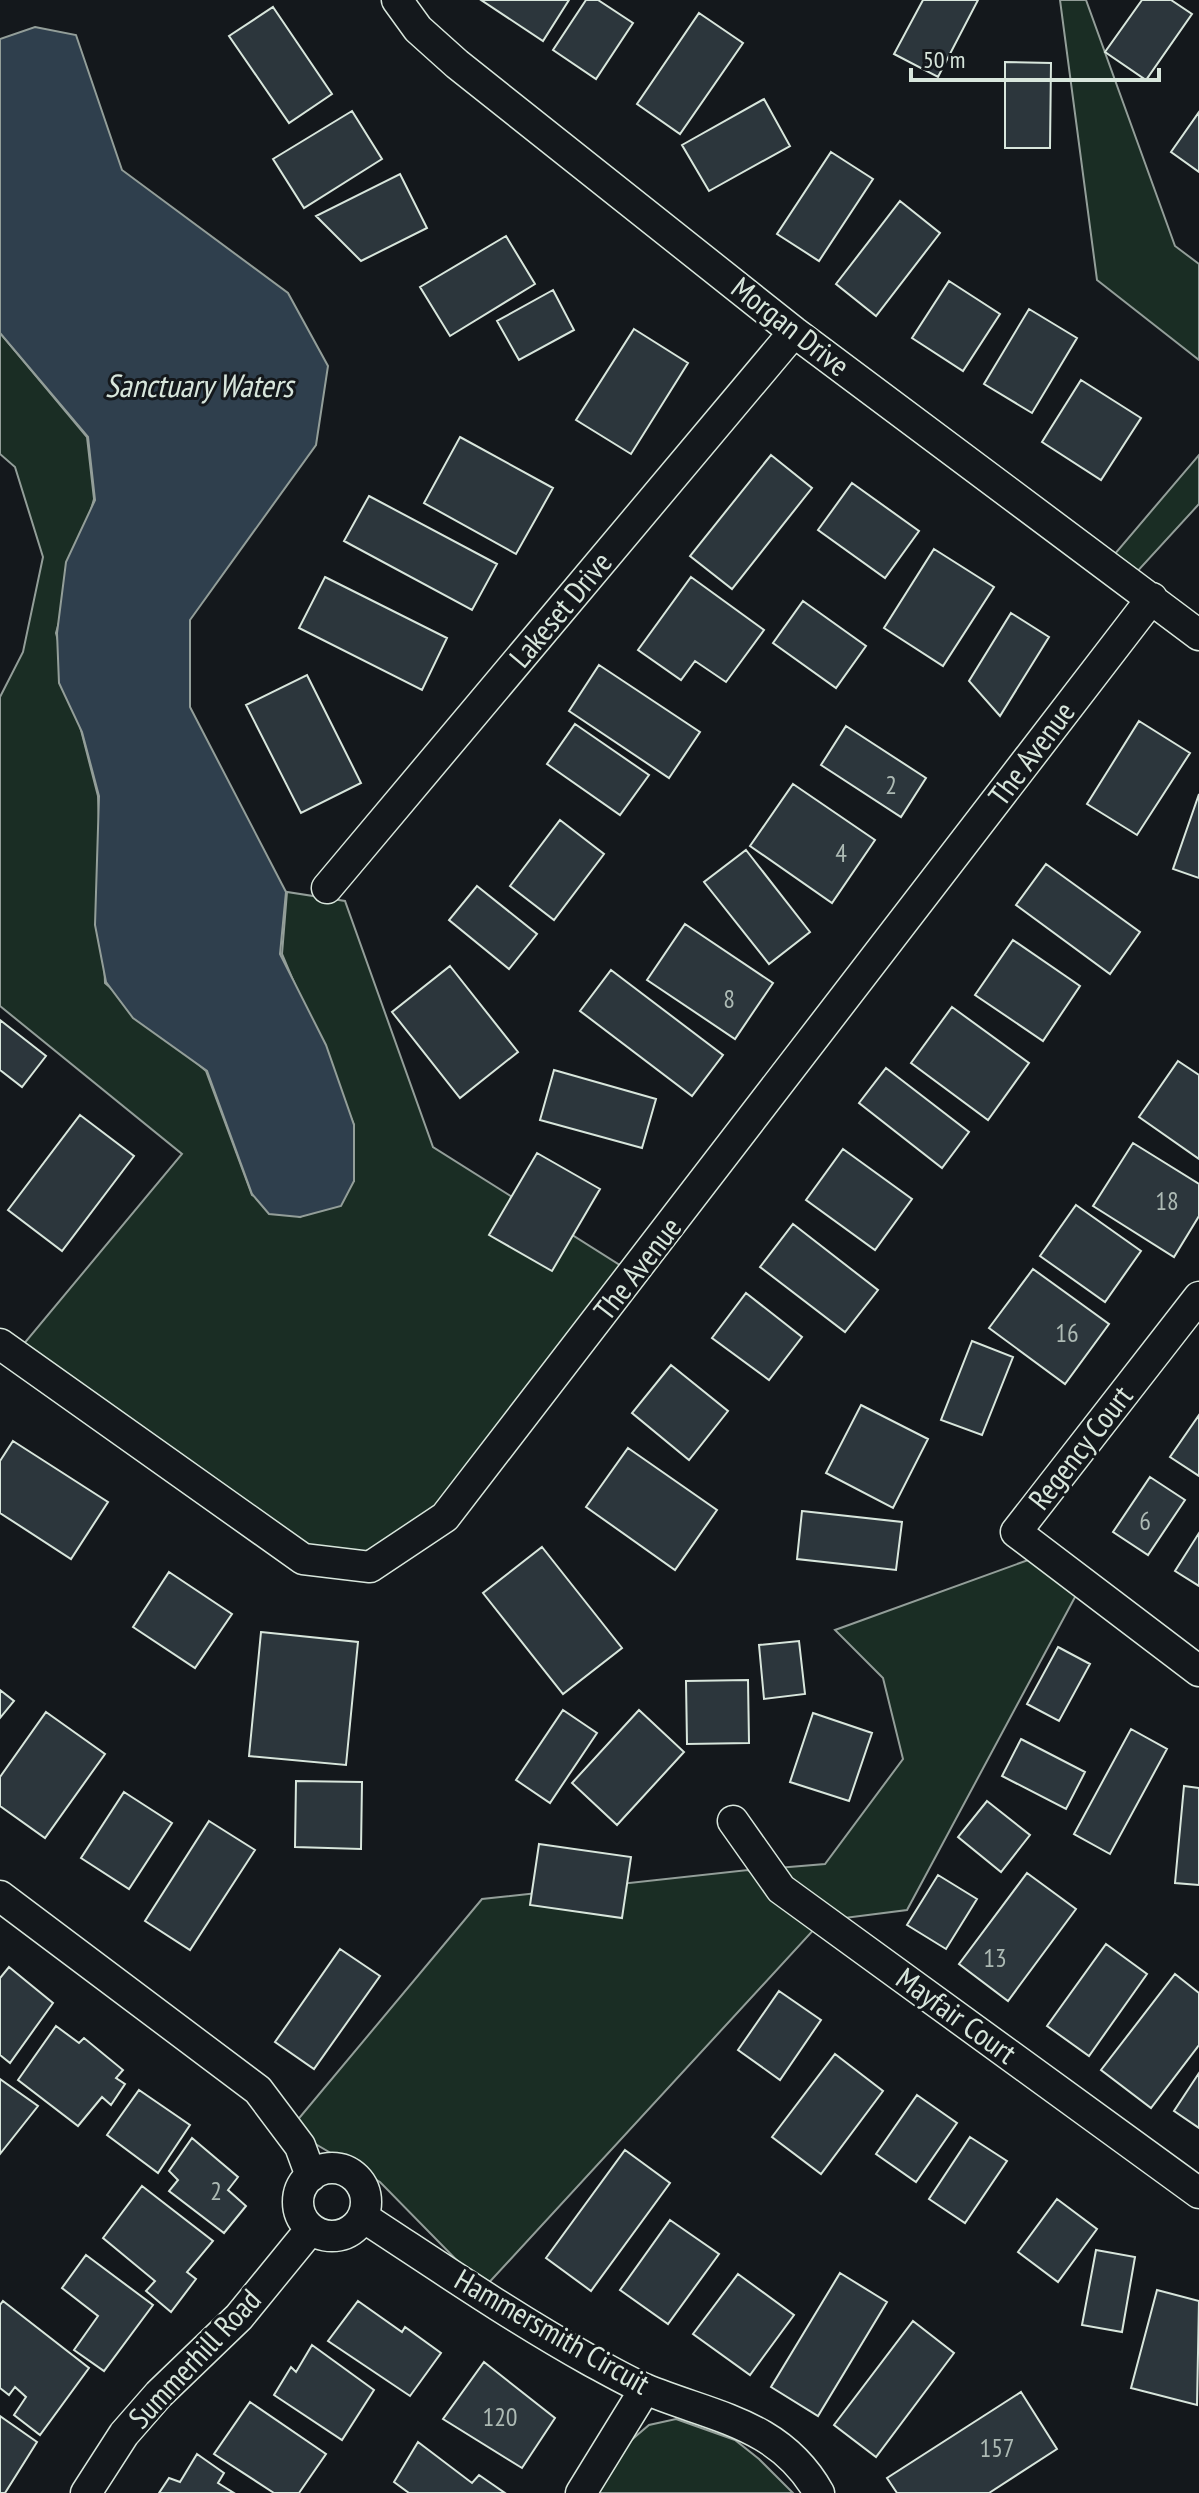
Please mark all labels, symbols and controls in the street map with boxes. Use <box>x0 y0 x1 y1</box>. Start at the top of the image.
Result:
scale bar <box>911 32 1159 82</box>
text: 50 m <box>923 44 965 75</box>
street label: Morgan Drive <box>724 268 858 384</box>
water label: Sanctuary Waters <box>105 364 296 406</box>
street label: Lakeset Drive <box>500 543 620 675</box>
street label: The Avenue <box>979 693 1083 813</box>
house number: 2 <box>885 768 897 801</box>
house number: 4 <box>835 836 847 869</box>
house number: 8 <box>723 982 735 1015</box>
house number: 18 <box>1155 1184 1179 1217</box>
street label: The Avenue <box>584 1209 689 1328</box>
house number: 16 <box>1055 1316 1079 1349</box>
street label: Regency Court <box>1019 1377 1141 1517</box>
house number: 6 <box>1139 1504 1151 1537</box>
house number: 13 <box>983 1941 1007 1974</box>
street label: Mayfair Court <box>889 1958 1025 2072</box>
house number: 2 <box>210 2174 222 2207</box>
street label: Hammersmith Circuit <box>448 2259 658 2403</box>
street label: Summerhill Road <box>119 2280 268 2436</box>
house number: 120 <box>482 2400 518 2433</box>
house number: 157 <box>979 2431 1015 2464</box>

